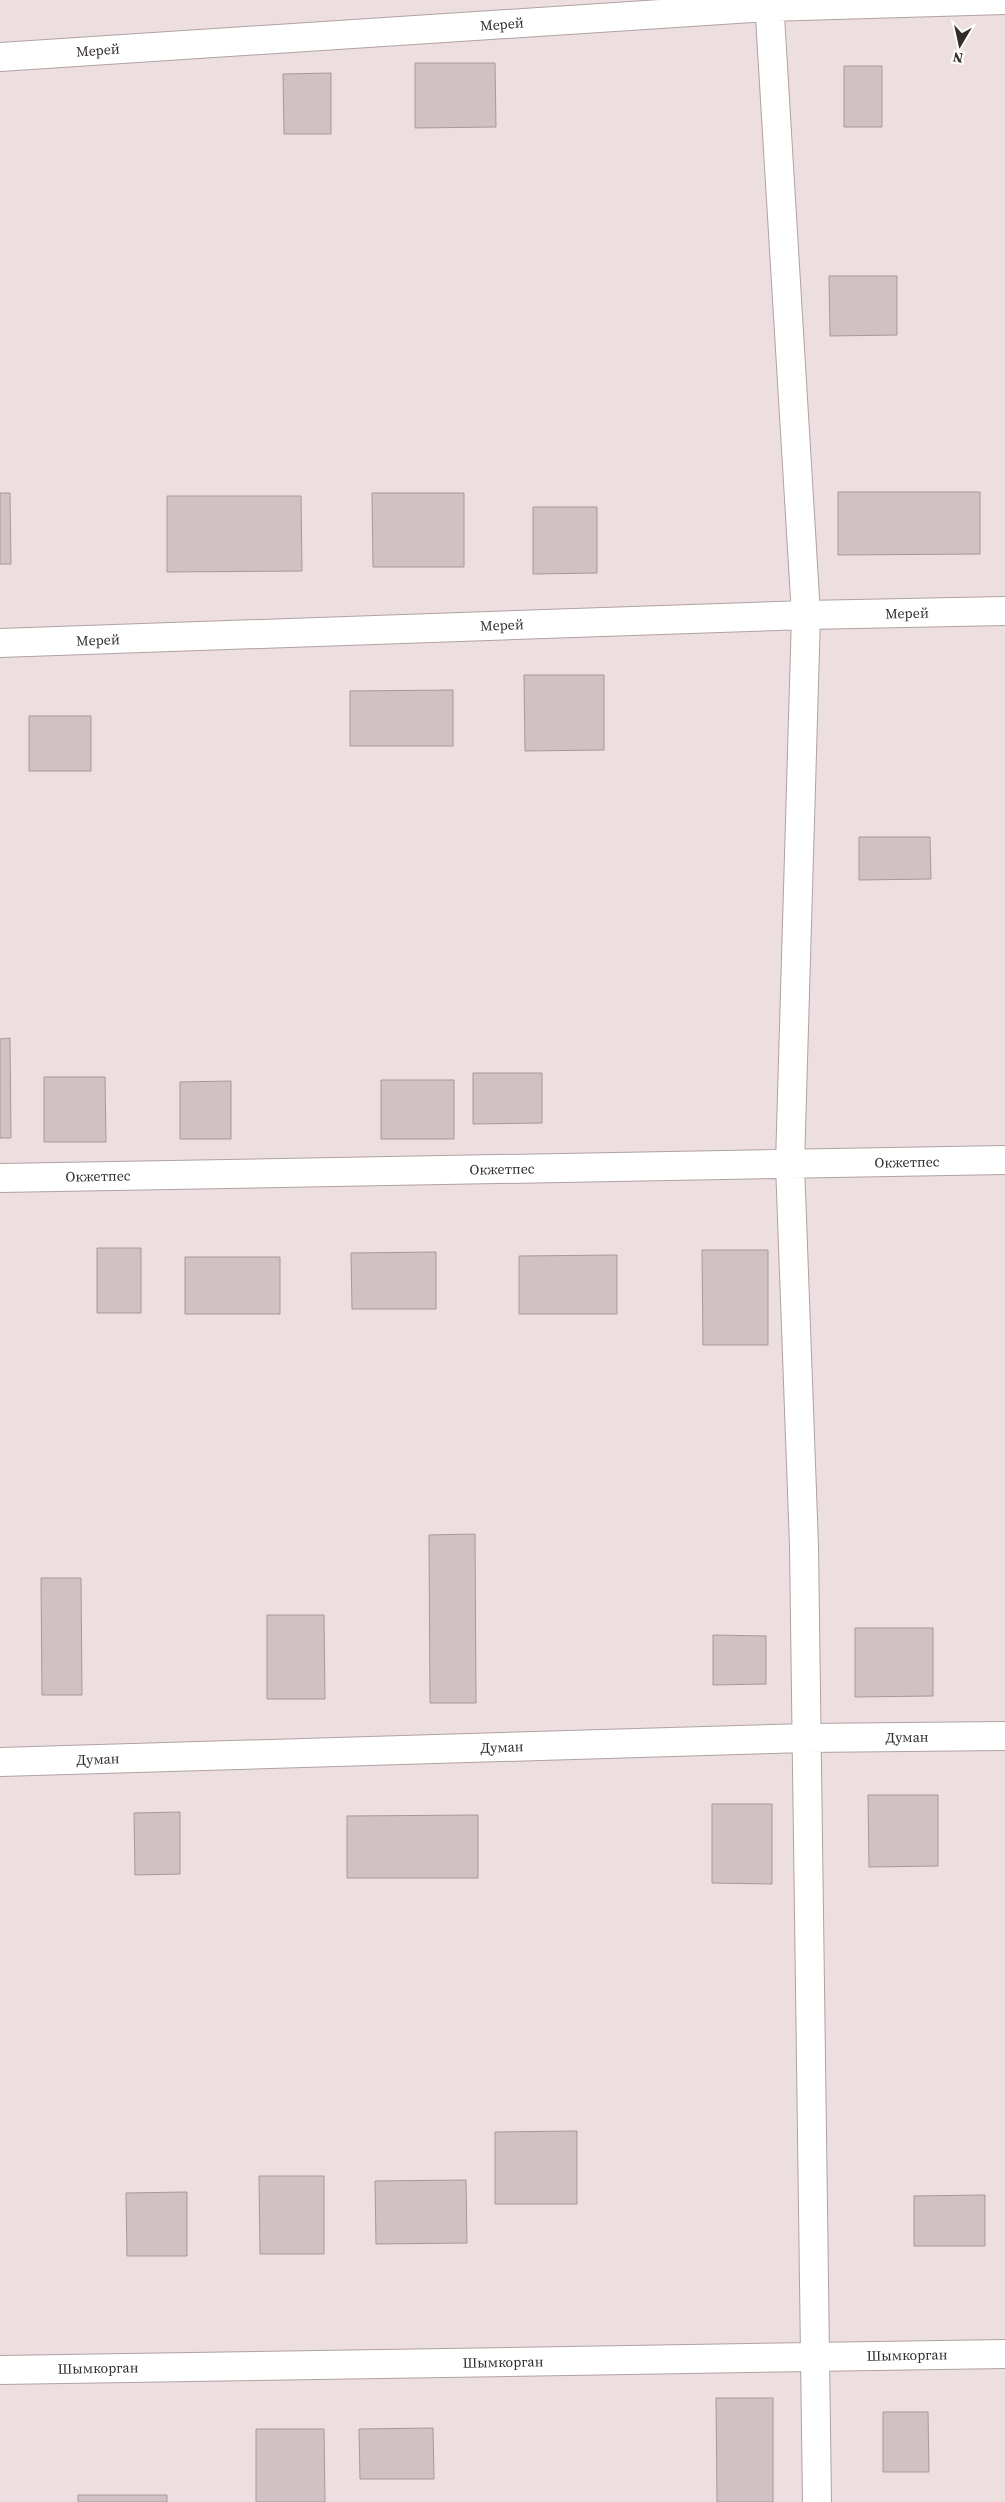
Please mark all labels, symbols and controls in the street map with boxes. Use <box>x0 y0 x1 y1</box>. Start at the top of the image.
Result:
street label: Мерей <box>480 13 524 35</box>
north arrow <box>935 20 985 70</box>
street label: Мерей <box>76 39 120 61</box>
text: N <box>951 47 965 69</box>
street label: Мерей <box>885 603 929 623</box>
street label: Мерей <box>480 614 524 636</box>
street label: Мерей <box>76 629 120 651</box>
street label: Окжетпес <box>874 1151 940 1173</box>
street label: Окжетпес <box>469 1158 535 1180</box>
street label: Окжетпес <box>65 1165 131 1187</box>
street label: Думан <box>885 1727 929 1747</box>
street label: Думан <box>480 1736 524 1758</box>
street label: Думан <box>76 1748 120 1770</box>
street label: Шымкорган <box>866 2344 948 2366</box>
street label: Шымкорган <box>462 2351 544 2373</box>
street label: Шымкорган <box>57 2357 139 2379</box>

